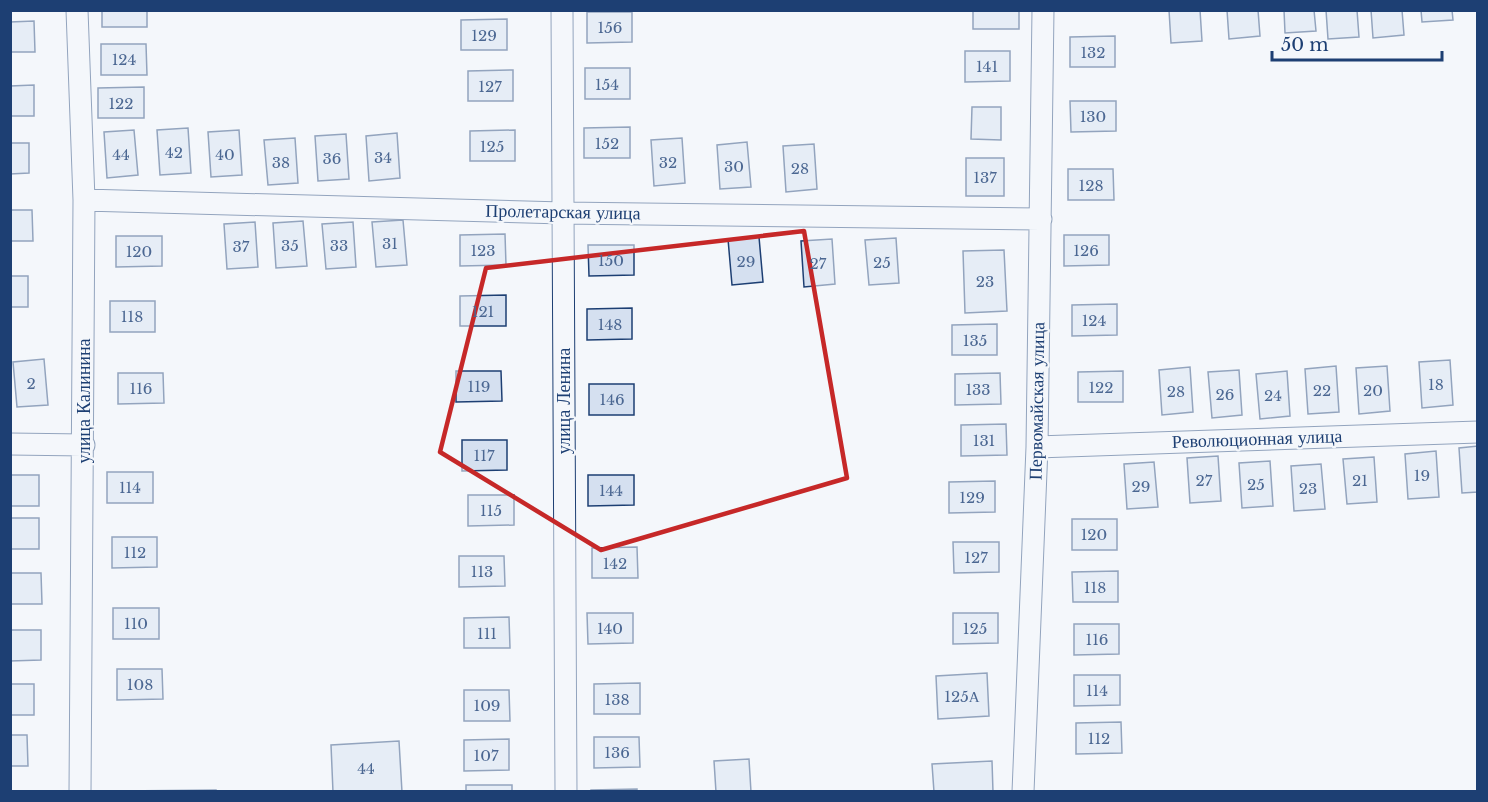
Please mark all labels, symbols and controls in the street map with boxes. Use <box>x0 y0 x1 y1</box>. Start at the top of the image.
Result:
house number: 156 <box>598 18 622 37</box>
scale bar <box>1272 24 1442 62</box>
house number: 129 <box>471 26 497 45</box>
text: 50 m <box>1281 34 1329 56</box>
house number: 132 <box>1080 43 1106 62</box>
house number: 124 <box>112 50 136 69</box>
house number: 141 <box>976 57 998 76</box>
house number: 154 <box>595 75 619 94</box>
house number: 127 <box>478 77 502 96</box>
house number: 122 <box>108 94 134 113</box>
house number: 130 <box>1080 107 1106 126</box>
house number: 152 <box>595 134 619 153</box>
house number: 125 <box>480 137 504 156</box>
house number: 42 <box>165 143 183 162</box>
house number: 44 <box>112 145 130 164</box>
house number: 40 <box>215 145 235 164</box>
house number: 34 <box>374 148 392 167</box>
house number: 36 <box>323 149 341 168</box>
house number: 38 <box>272 153 290 172</box>
house number: 32 <box>659 153 677 172</box>
house number: 30 <box>724 157 744 176</box>
house number: 28 <box>791 159 809 178</box>
house number: 137 <box>973 168 997 187</box>
house number: 128 <box>1078 176 1104 195</box>
street label: Пролетарская улица <box>485 200 641 224</box>
house number: 31 <box>382 234 398 253</box>
house number: 35 <box>281 236 299 255</box>
house number: 33 <box>330 236 348 255</box>
house number: 37 <box>233 237 250 256</box>
house number: 123 <box>470 241 496 260</box>
house number: 126 <box>1073 241 1099 260</box>
house number: 120 <box>126 242 152 261</box>
house number: 150 <box>598 251 624 270</box>
house number: 29 <box>737 252 755 271</box>
house number: 25 <box>873 253 891 272</box>
house number: 27 <box>810 254 827 273</box>
house number: 23 <box>976 272 994 291</box>
house number: 121 <box>472 302 494 321</box>
house number: 118 <box>121 307 143 326</box>
house number: 124 <box>1082 311 1106 330</box>
house number: 148 <box>598 315 622 334</box>
street label: Первомайская улица <box>1025 322 1049 480</box>
house number: 135 <box>963 331 987 350</box>
street label: улица Калинина <box>73 338 95 464</box>
street label: улица Ленина <box>553 348 575 454</box>
house number: 2 <box>26 374 36 393</box>
house number: 18 <box>1428 375 1444 394</box>
house number: 119 <box>467 377 491 396</box>
house number: 122 <box>1088 378 1114 397</box>
house number: 116 <box>129 379 153 398</box>
house number: 133 <box>965 380 991 399</box>
house number: 22 <box>1313 381 1331 400</box>
house number: 20 <box>1363 381 1383 400</box>
house number: 28 <box>1167 382 1185 401</box>
house number: 26 <box>1216 385 1234 404</box>
house number: 24 <box>1264 386 1282 405</box>
house number: 146 <box>599 390 625 409</box>
street label: Революционная улица <box>1171 425 1343 453</box>
house number: 131 <box>973 431 995 450</box>
house number: 117 <box>474 446 495 465</box>
house number: 19 <box>1414 466 1430 485</box>
house number: 27 <box>1196 471 1213 490</box>
house number: 21 <box>1352 471 1368 490</box>
house number: 25 <box>1247 475 1265 494</box>
house number: 29 <box>1132 477 1150 496</box>
house number: 114 <box>119 478 141 497</box>
house number: 23 <box>1299 479 1317 498</box>
house number: 144 <box>599 481 623 500</box>
house number: 129 <box>959 488 985 507</box>
house number: 115 <box>480 501 502 520</box>
house number: 120 <box>1081 525 1107 544</box>
house number: 112 <box>124 543 146 562</box>
house number: 127 <box>964 548 988 567</box>
house number: 142 <box>603 554 627 573</box>
house number: 113 <box>471 562 493 581</box>
house number: 118 <box>1084 578 1106 597</box>
house number: 110 <box>124 614 148 633</box>
house number: 140 <box>597 619 623 638</box>
house number: 125 <box>963 619 987 638</box>
house number: 111 <box>477 624 497 643</box>
house number: 116 <box>1085 630 1109 649</box>
house number: 108 <box>127 675 153 694</box>
house number: 114 <box>1086 681 1108 700</box>
house number: 125А <box>944 687 980 706</box>
house number: 138 <box>604 690 630 709</box>
house number: 109 <box>473 696 501 715</box>
house number: 112 <box>1088 729 1110 748</box>
house number: 136 <box>604 743 630 762</box>
house number: 107 <box>474 746 499 765</box>
house number: 44 <box>357 759 375 778</box>

